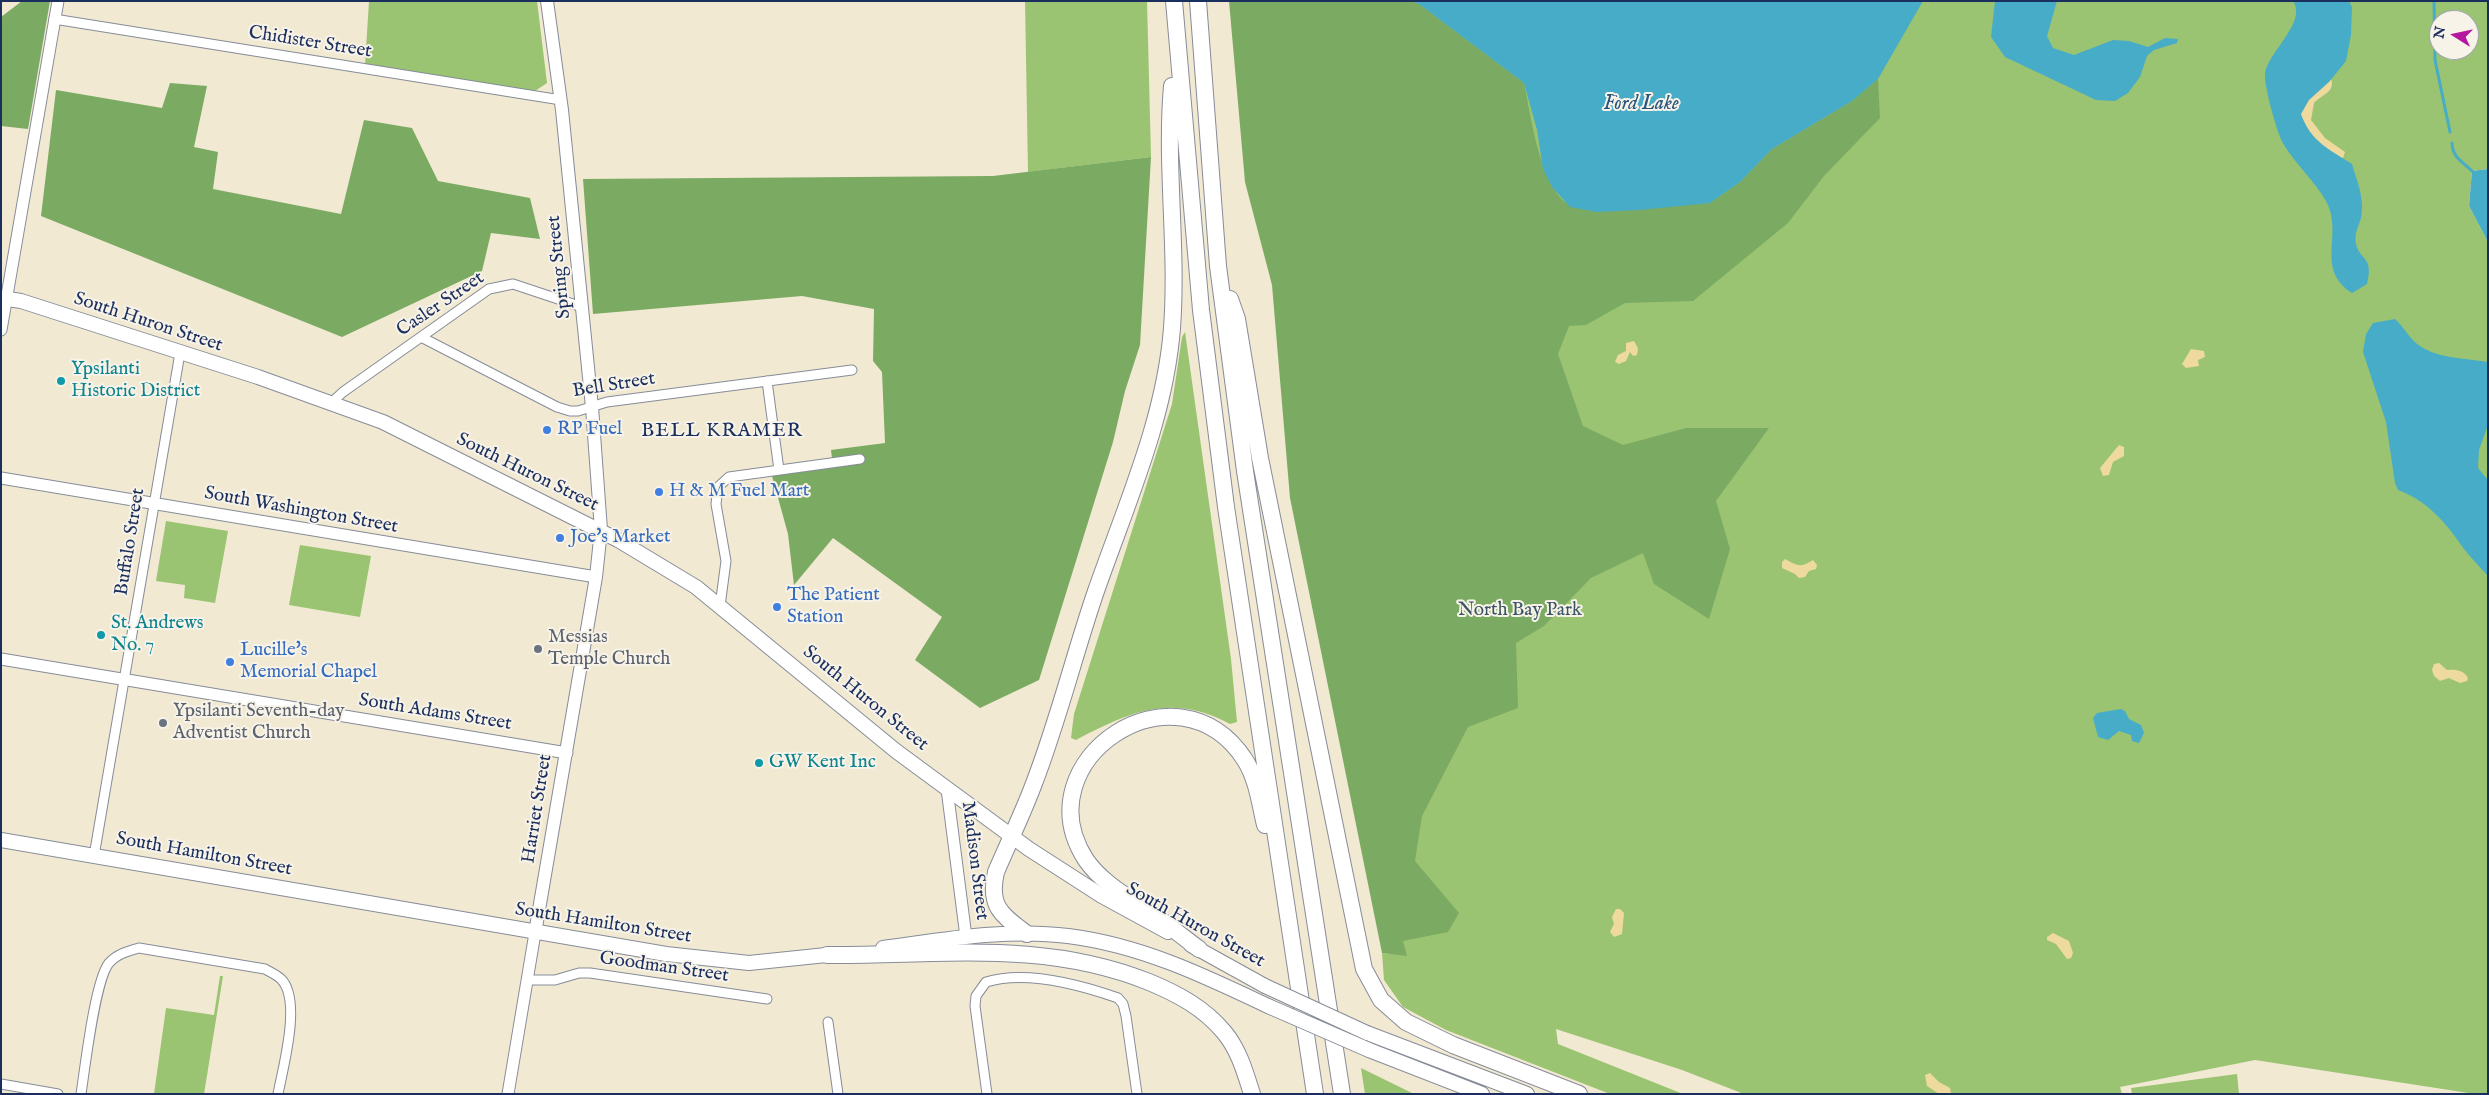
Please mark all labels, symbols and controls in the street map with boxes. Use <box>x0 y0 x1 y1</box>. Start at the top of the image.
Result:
north arrow <box>2429 10 2479 60</box>
street label: Chidister Street <box>247 22 373 64</box>
text: N <box>2430 25 2450 40</box>
water label: Ford Lake <box>1603 93 1679 117</box>
street label: Spring Street <box>543 214 577 320</box>
street label: Casler Street <box>393 267 489 343</box>
street label: South Huron Street <box>71 288 225 358</box>
place label: Ypsilanti Historic District <box>71 359 200 403</box>
street label: Bell Street <box>571 368 657 404</box>
marker: Ypsilanti Historic District <box>55 375 67 387</box>
place label: RP Fuel <box>557 419 622 441</box>
district label: BELL KRAMER <box>640 420 804 444</box>
marker: RP Fuel <box>541 424 553 436</box>
street label: South Huron Street <box>452 429 602 517</box>
place label: H & M Fuel Mart <box>669 481 809 503</box>
street label: South Washington Street <box>202 483 400 539</box>
marker: H & M Fuel Mart <box>653 486 665 498</box>
street label: Buffalo Street <box>111 487 151 597</box>
place label: Joe's Market <box>570 527 670 549</box>
marker: Joe's Market <box>554 532 566 544</box>
place label: The Patient Station <box>787 585 880 629</box>
park label: North Bay Park <box>1458 600 1582 622</box>
marker: The Patient Station <box>771 601 783 613</box>
place label: St. Andrews No. 7 <box>111 613 203 657</box>
place label: Messias Temple Church <box>548 627 670 671</box>
marker: St. Andrews No. 7 <box>95 629 107 641</box>
place label: Lucille's Memorial Chapel <box>240 640 377 684</box>
street label: South Huron Street <box>798 641 932 757</box>
marker: Messias Temple Church <box>532 643 544 655</box>
marker: Lucille's Memorial Chapel <box>224 656 236 668</box>
street label: South Adams Street <box>357 690 513 736</box>
place label: Ypsilanti Seventh-day Adventist Church <box>173 701 345 745</box>
marker: Ypsilanti Seventh-day Adventist Church <box>157 717 169 729</box>
place label: GW Kent Inc <box>769 752 876 774</box>
street label: Harriet Street <box>518 753 558 865</box>
marker: GW Kent Inc <box>753 757 765 769</box>
street label: Madison Street <box>955 800 993 922</box>
street label: South Hamilton Street <box>114 828 294 882</box>
street label: South Huron Street <box>1122 878 1268 974</box>
street label: South Hamilton Street <box>513 899 693 949</box>
street label: Goodman Street <box>598 948 730 988</box>

